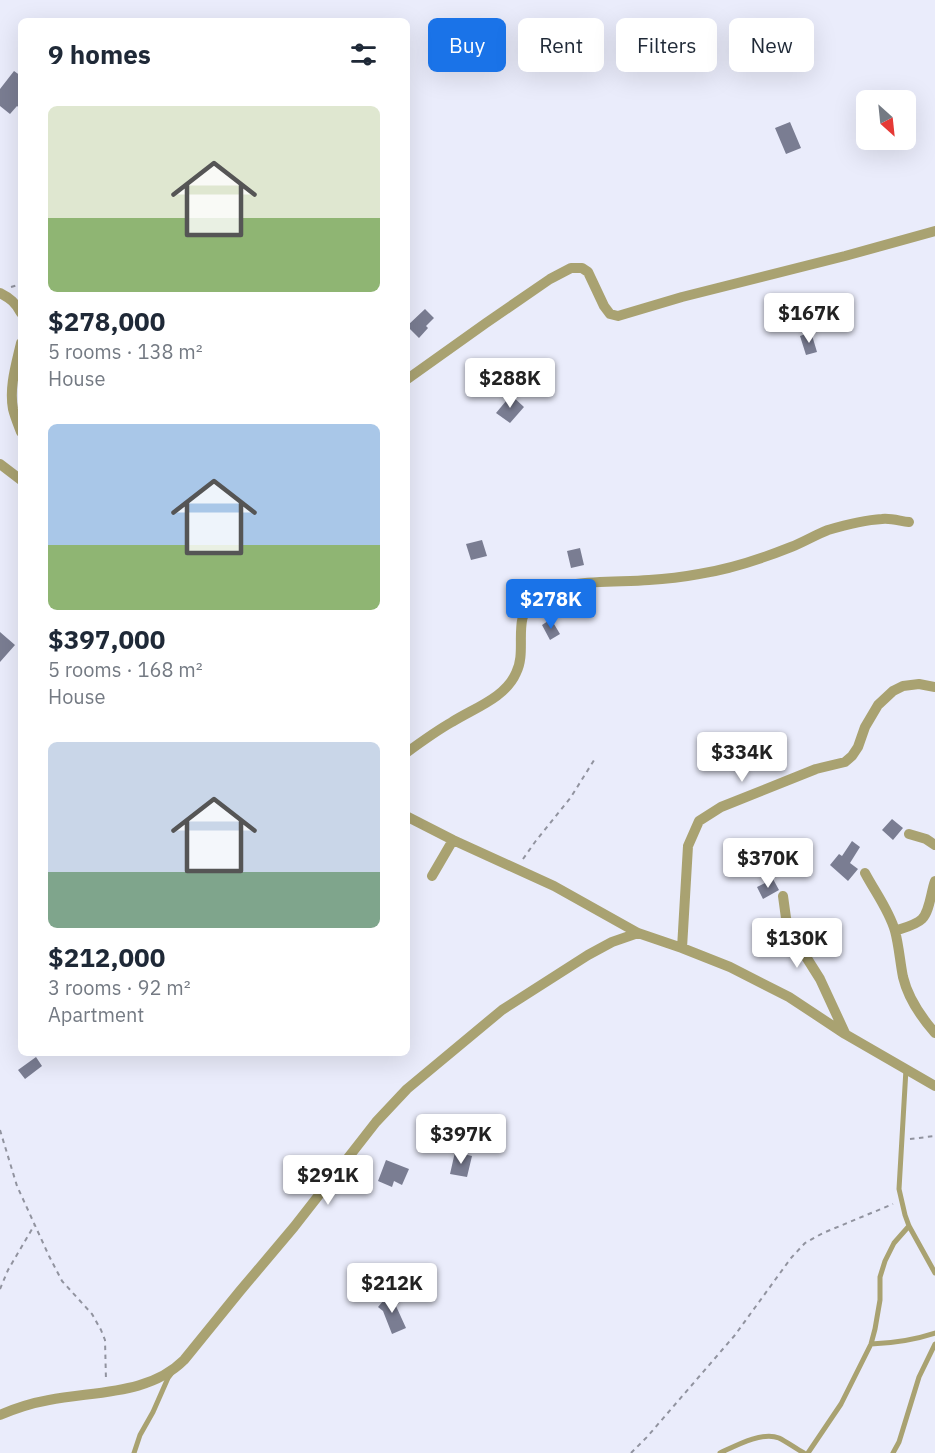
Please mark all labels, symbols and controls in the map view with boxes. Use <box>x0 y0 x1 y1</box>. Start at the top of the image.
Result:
chip: Buy <box>428 18 506 72</box>
chip: Rent <box>518 18 604 72</box>
chip: Filters <box>616 18 717 72</box>
chip: New <box>729 18 814 72</box>
text: 9 homes <box>48 37 151 71</box>
icon: filters <box>347 38 380 71</box>
north arrow <box>856 90 916 150</box>
map controls <box>856 90 916 150</box>
icon: home <box>160 145 268 253</box>
pin: $167K <box>767 293 851 344</box>
text: $167K <box>778 299 840 326</box>
text: $278,000 <box>48 304 165 338</box>
text: 5 rooms · 138 m² <box>48 338 203 365</box>
pin: $288K <box>468 358 552 409</box>
text: $288K <box>479 364 541 391</box>
text: House <box>48 365 105 392</box>
icon: home <box>160 463 268 571</box>
pin: $278K <box>509 579 593 630</box>
text: $278K <box>520 585 582 612</box>
text: $397,000 <box>48 622 165 656</box>
text: 5 rooms · 168 m² <box>48 656 203 683</box>
text: House <box>48 683 105 710</box>
pin: $334K <box>700 732 784 783</box>
text: $334K <box>711 738 773 765</box>
icon: home <box>160 781 268 889</box>
pin: $370K <box>726 838 810 889</box>
text: $370K <box>737 844 799 871</box>
pin: $130K <box>755 918 839 969</box>
text: $130K <box>766 924 828 951</box>
text: $212,000 <box>48 940 165 974</box>
text: 3 rooms · 92 m² <box>48 974 191 1001</box>
text: Apartment <box>48 1001 144 1028</box>
pin: $397K <box>419 1114 503 1165</box>
text: $397K <box>430 1120 492 1147</box>
pin: $291K <box>286 1155 370 1206</box>
text: $291K <box>297 1161 359 1188</box>
pin: $212K <box>350 1263 434 1314</box>
text: $212K <box>361 1269 423 1296</box>

